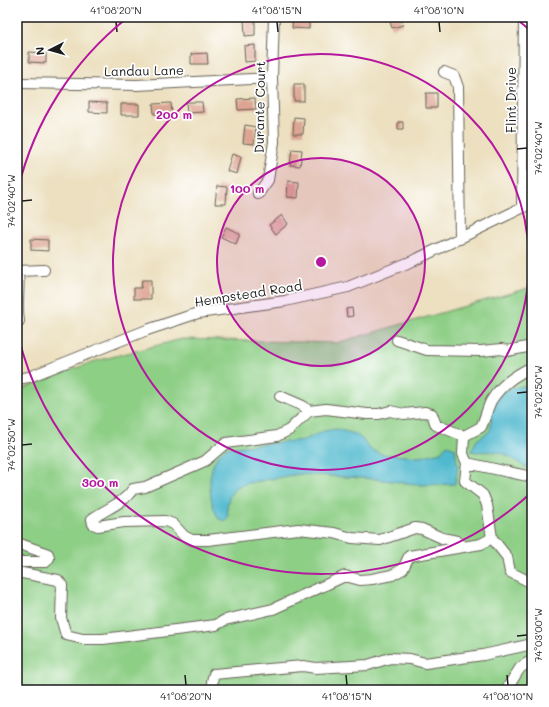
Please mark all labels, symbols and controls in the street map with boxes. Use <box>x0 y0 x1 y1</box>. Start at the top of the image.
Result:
text: 41°08'20"N <box>90 3 142 17</box>
text: 41°08'15"N <box>252 3 302 17</box>
text: 41°08'10"N <box>414 3 464 17</box>
north arrow <box>30 30 70 70</box>
text: N <box>32 46 47 56</box>
street label: Landau Lane <box>104 61 184 79</box>
street label: Durante Court <box>250 61 268 153</box>
street label: Flint Drive <box>502 67 519 133</box>
text: 200 m <box>156 106 192 122</box>
text: 74°02'40"W <box>531 121 545 175</box>
text: 74°02'40"W <box>4 174 18 228</box>
text: 100 m <box>230 180 264 196</box>
centre of rings <box>314 255 328 269</box>
street label: Hempstead Road <box>193 276 303 310</box>
text: 74°02'50"W <box>531 365 545 419</box>
text: 74°02'50"W <box>4 418 18 472</box>
text: 300 m <box>82 474 118 490</box>
text: 74°03'00"W <box>531 608 545 662</box>
text: 41°08'20"N <box>160 689 212 703</box>
text: 41°08'15"N <box>322 689 372 703</box>
text: 41°08'10"N <box>483 689 533 703</box>

